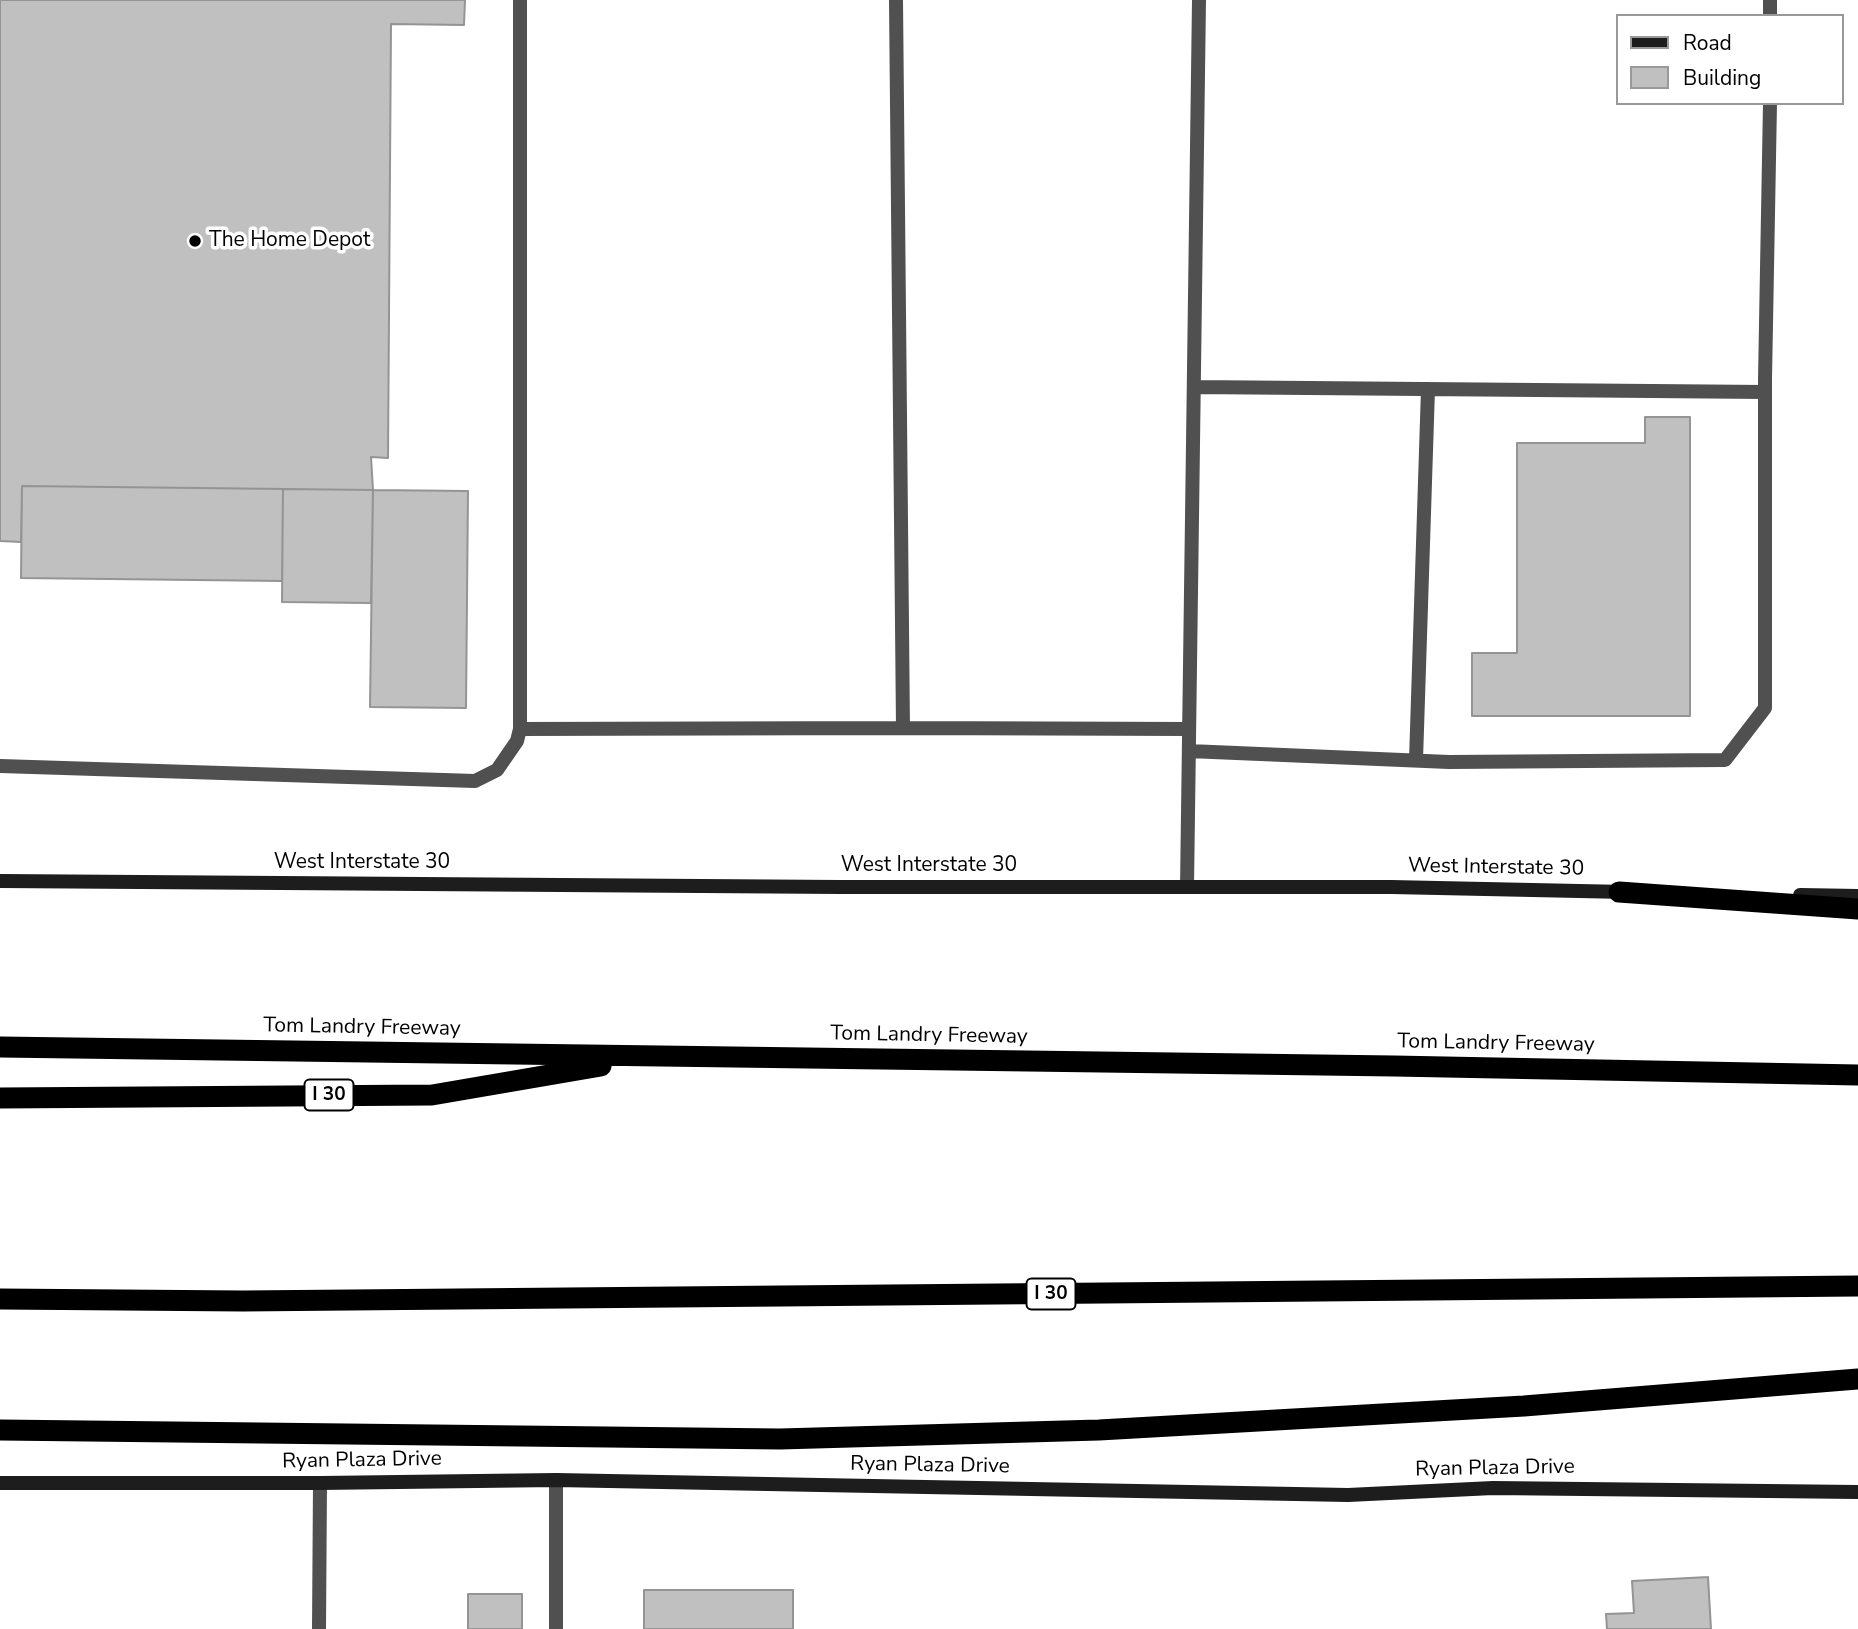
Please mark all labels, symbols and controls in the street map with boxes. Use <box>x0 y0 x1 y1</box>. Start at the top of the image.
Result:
legend <box>1616 14 1844 105</box>
text: Road <box>1683 29 1732 57</box>
text: Building <box>1683 64 1761 92</box>
place label: The Home Depot <box>209 228 370 254</box>
marker: The Home Depot <box>187 233 203 249</box>
street label: West Interstate 30 <box>274 850 450 876</box>
street label: West Interstate 30 <box>841 853 1017 879</box>
street label: West Interstate 30 <box>1408 854 1584 882</box>
street label: Tom Landry Freeway <box>263 1014 461 1042</box>
street label: Tom Landry Freeway <box>830 1022 1028 1050</box>
street label: Tom Landry Freeway <box>1397 1030 1595 1058</box>
road number: I 30 <box>304 1079 354 1110</box>
road number: I 30 <box>1026 1278 1076 1310</box>
street label: Ryan Plaza Drive <box>282 1447 442 1475</box>
street label: Ryan Plaza Drive <box>850 1452 1010 1480</box>
street label: Ryan Plaza Drive <box>1415 1455 1575 1483</box>

